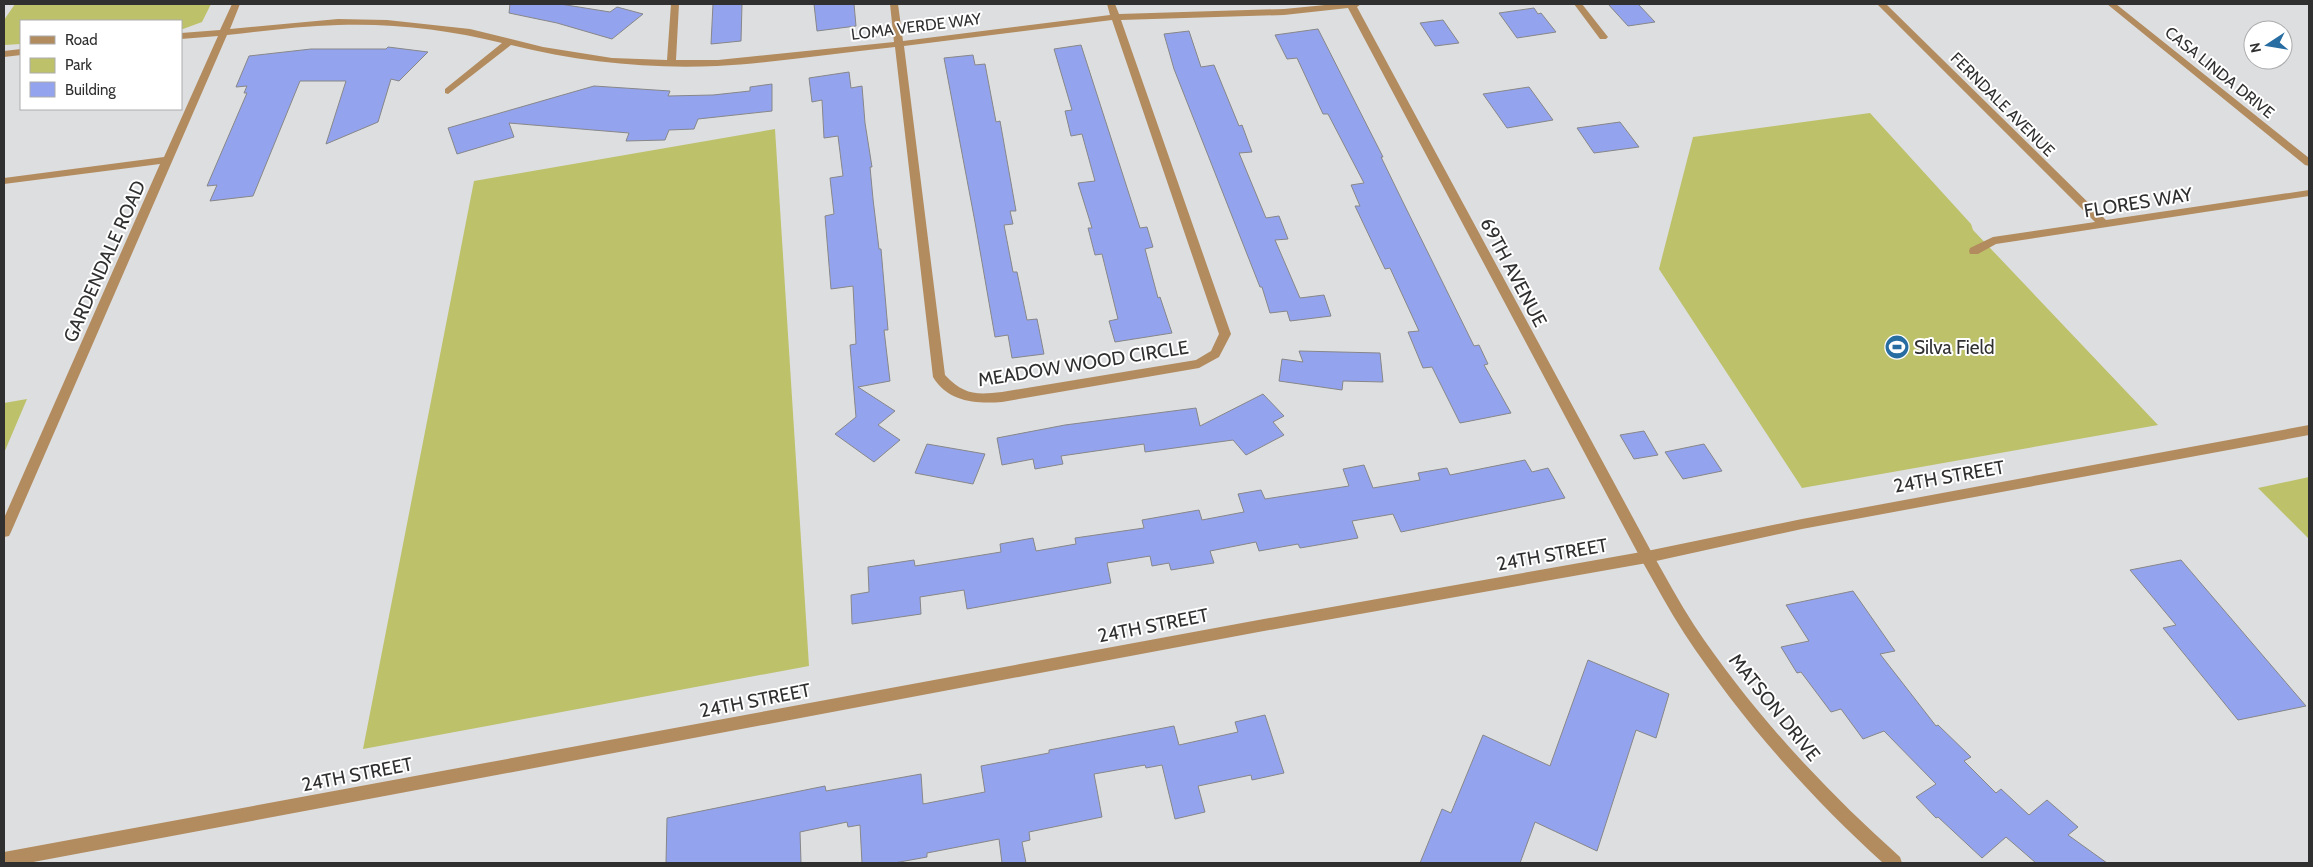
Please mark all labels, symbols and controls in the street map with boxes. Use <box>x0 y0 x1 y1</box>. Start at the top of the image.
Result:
street label: LOMA VERDE WAY <box>850 9 983 44</box>
legend <box>20 20 182 110</box>
north arrow <box>2243 20 2293 70</box>
street label: CASA LINDA DRIVE <box>2162 22 2278 122</box>
text: Road <box>65 31 98 49</box>
street label: FERNDALE AVENUE <box>1947 48 2059 160</box>
text: Park <box>65 56 92 74</box>
text: Building <box>65 81 116 99</box>
street label: GARDENDALE ROAD <box>58 177 151 346</box>
street label: FLORES WAY <box>2082 183 2194 222</box>
street label: 69TH AVENUE <box>1475 214 1552 331</box>
sports icon: Silva Field <box>1884 334 1910 360</box>
street label: MEADOW WOOD CIRCLE <box>976 335 1190 392</box>
place label: Silva Field <box>1914 336 1994 359</box>
street label: 24TH STREET <box>1892 455 2006 498</box>
street label: 24TH STREET <box>1495 533 1609 576</box>
street label: 24TH STREET <box>1096 603 1210 647</box>
street label: MATSON DRIVE <box>1724 649 1825 766</box>
street label: 24TH STREET <box>698 678 812 722</box>
street label: 24TH STREET <box>300 752 414 796</box>

